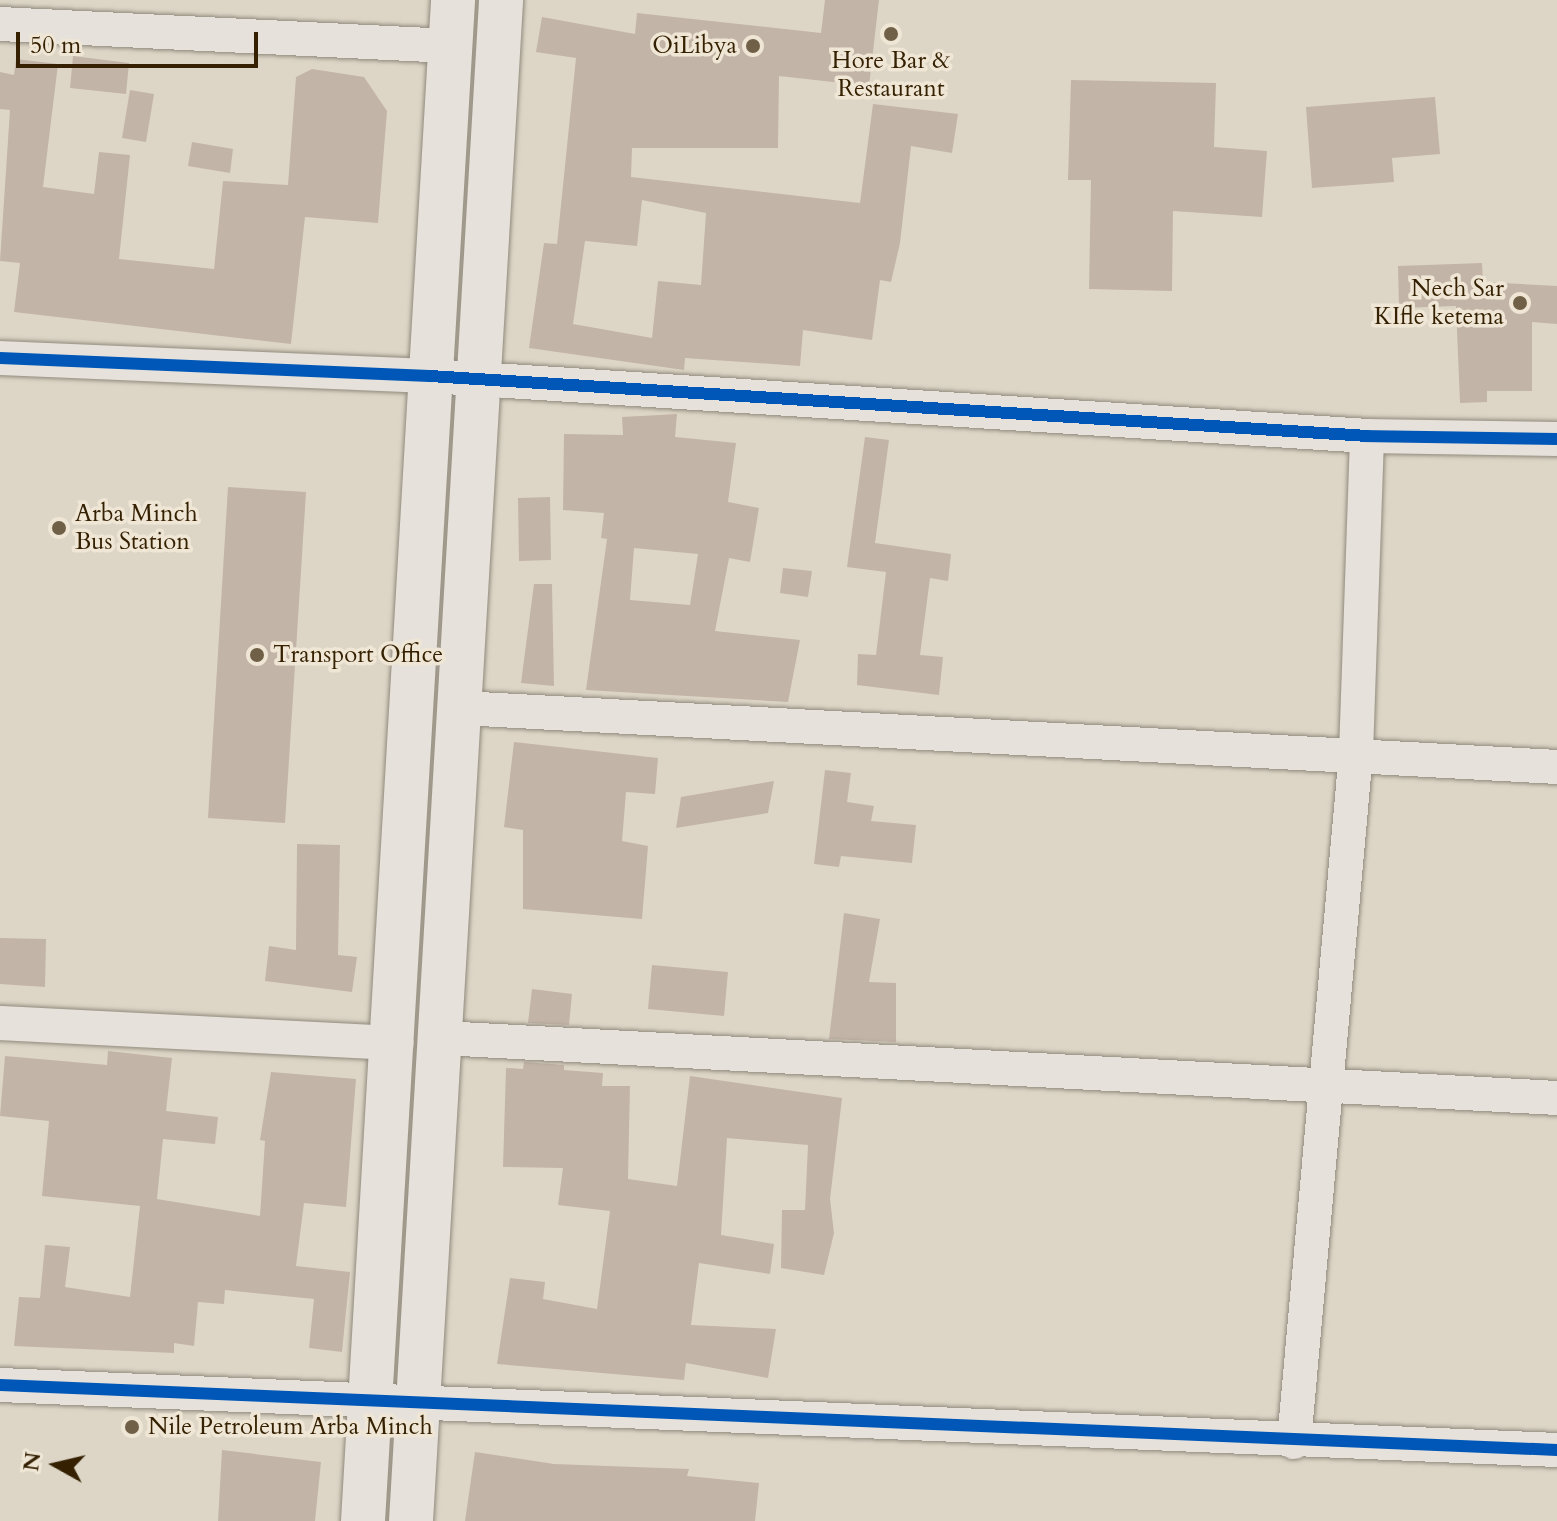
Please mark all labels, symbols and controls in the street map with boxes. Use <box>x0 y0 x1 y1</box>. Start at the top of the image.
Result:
scale bar <box>20 16 262 66</box>
marker: Hore Bar & Restaurant <box>882 25 900 43</box>
text: 50 m <box>30 29 81 62</box>
place label: OiLibya <box>652 32 737 60</box>
marker: OiLibya <box>744 37 762 55</box>
place label: Hore Bar & Restaurant <box>832 47 950 103</box>
place label: Nech Sar KIfle ketema <box>1374 275 1504 331</box>
marker: Nech Sar KIfle ketema <box>1511 294 1529 312</box>
place label: Arba Minch Bus Station <box>75 500 198 556</box>
marker: Arba Minch Bus Station <box>50 519 68 537</box>
place label: Transport Office <box>273 641 443 669</box>
marker: Transport Office <box>248 646 266 664</box>
place label: Nile Petroleum Arba Minch <box>148 1413 433 1441</box>
marker: Nile Petroleum Arba Minch <box>123 1418 141 1436</box>
north arrow <box>16 1425 96 1505</box>
text: N <box>16 1450 48 1473</box>

